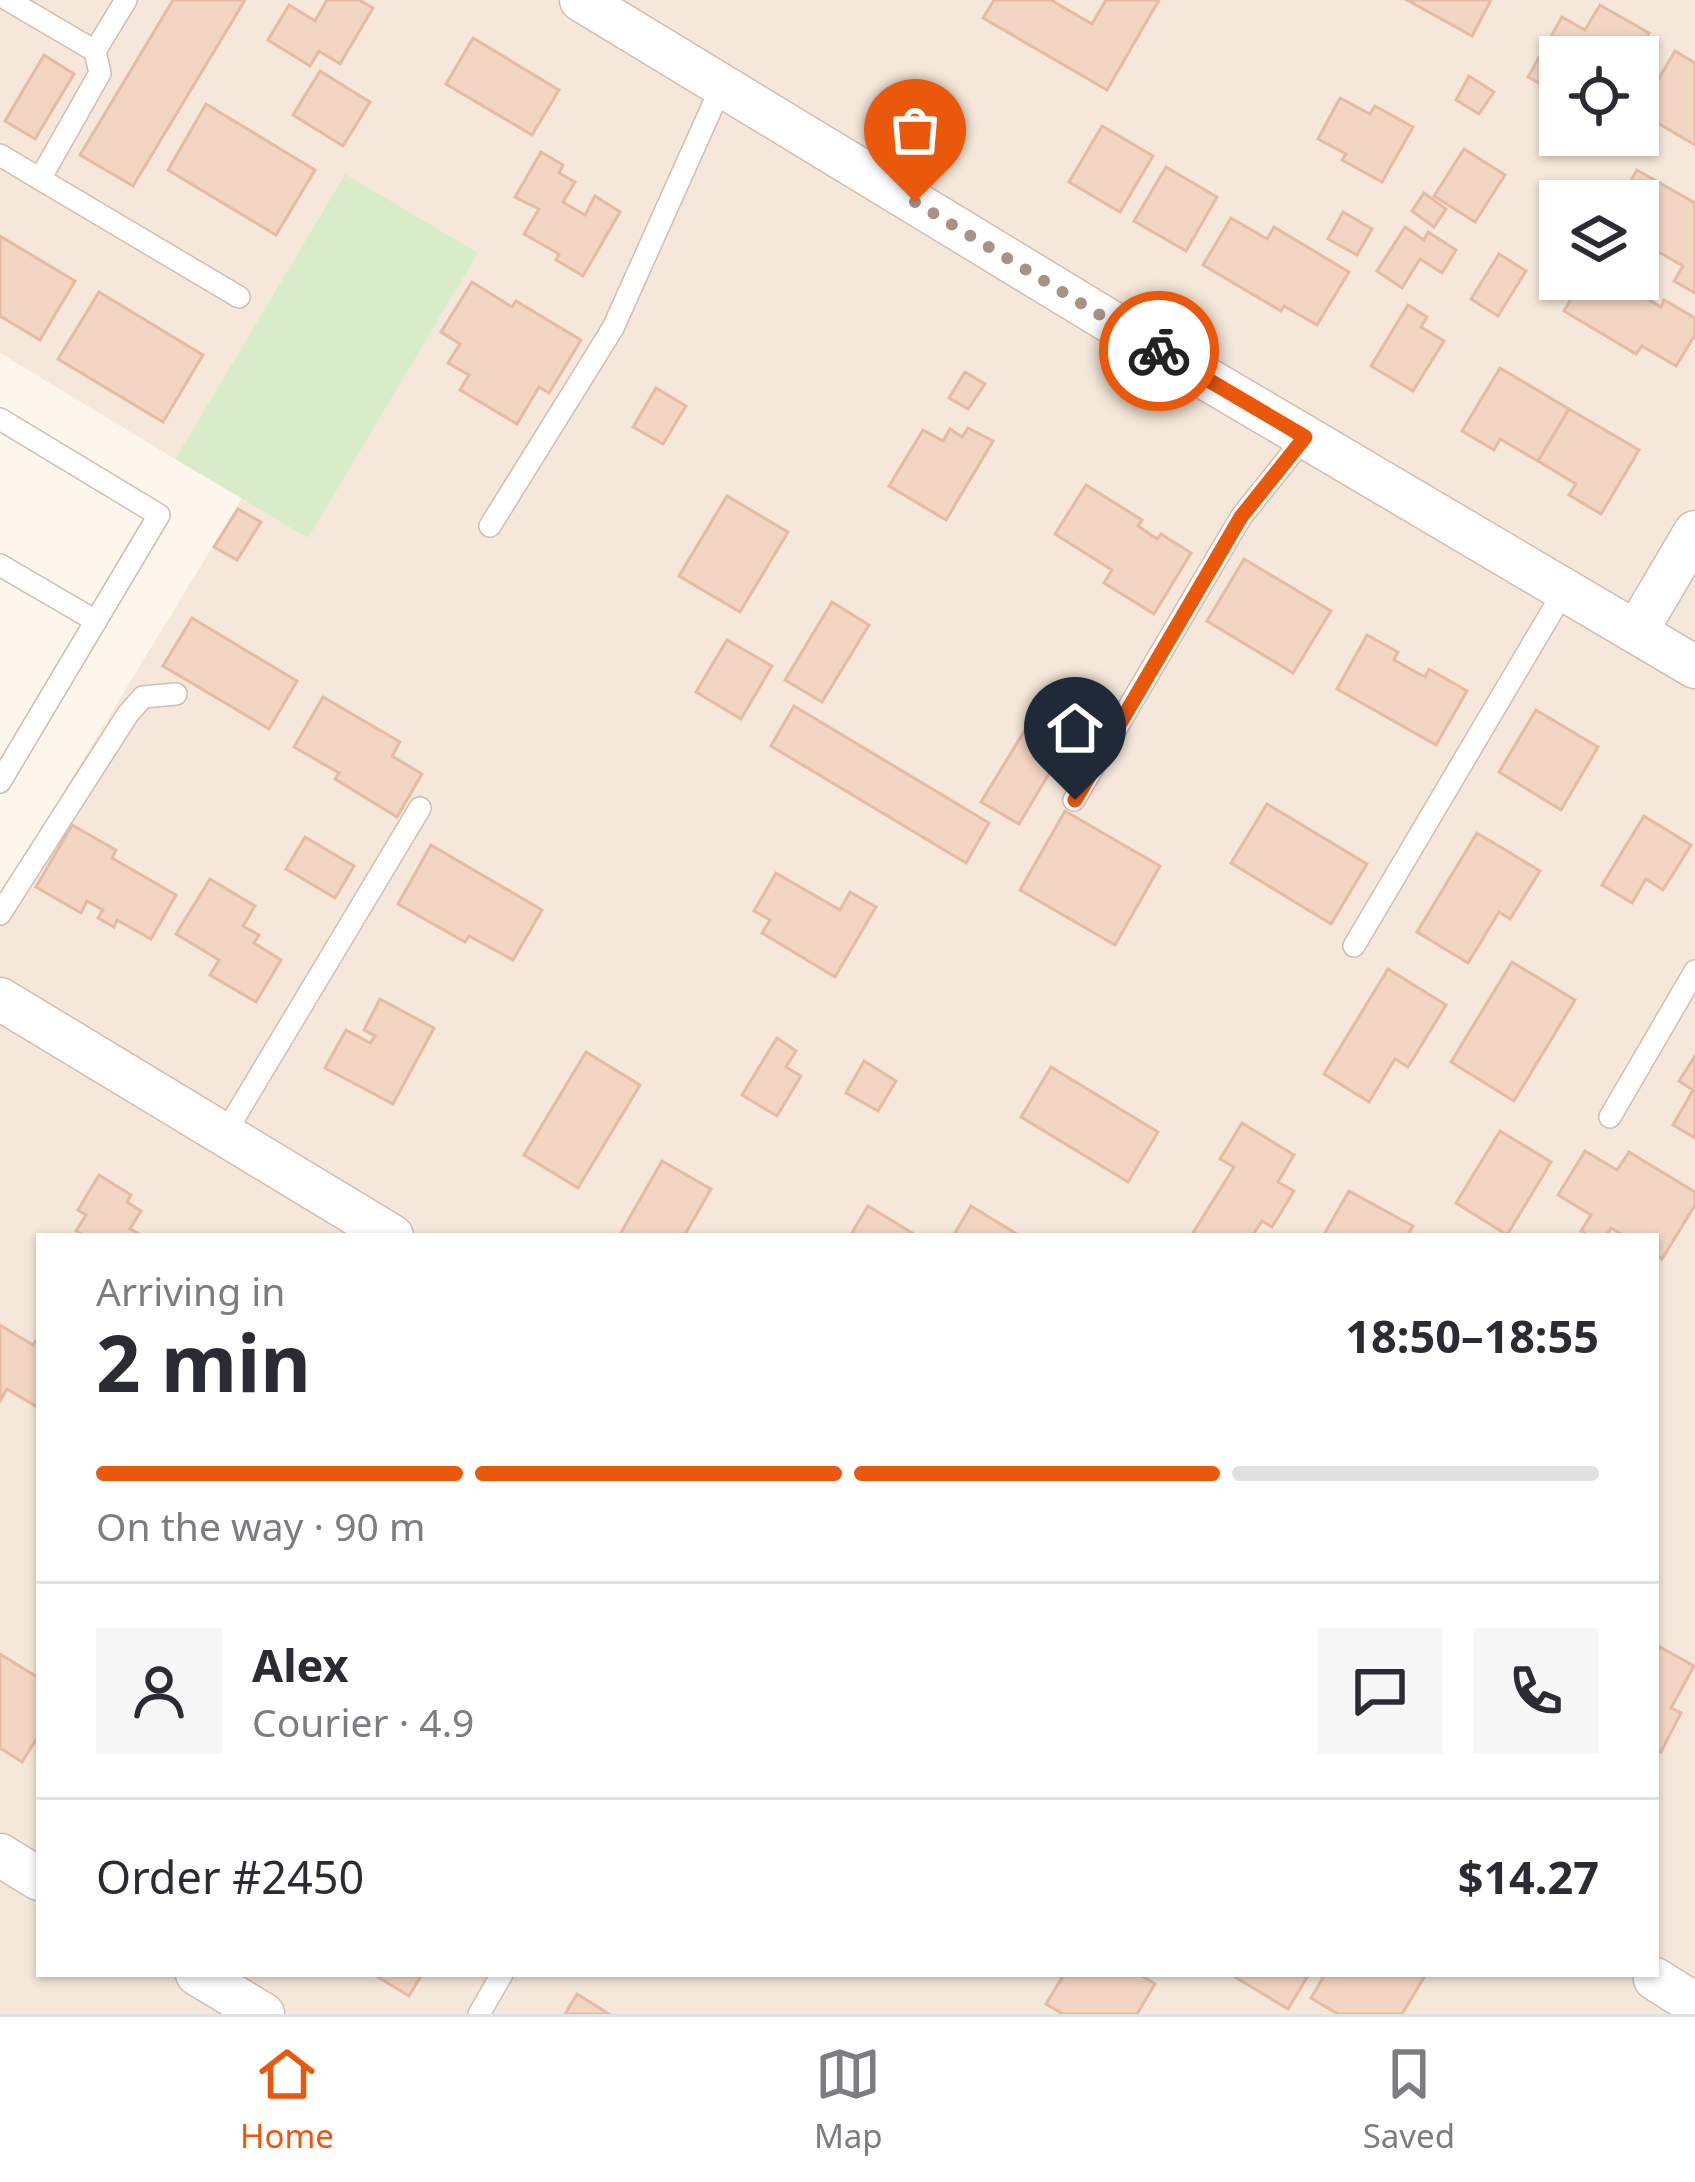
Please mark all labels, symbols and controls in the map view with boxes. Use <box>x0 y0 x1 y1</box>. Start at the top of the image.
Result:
map controls <box>1539 36 1659 300</box>
button: locate <box>1539 36 1659 156</box>
pin <box>864 79 966 202</box>
icon: bag <box>882 97 948 163</box>
button: layers <box>1539 180 1659 300</box>
courier <box>1099 291 1219 411</box>
icon: bike <box>1126 318 1192 384</box>
pin <box>1024 677 1126 800</box>
icon: home <box>1042 695 1108 761</box>
text: Arriving in <box>96 1264 285 1317</box>
text: 18:50–18:55 <box>1345 1305 1599 1366</box>
text: 2 min <box>96 1309 311 1415</box>
text: On the way · 90 m <box>96 1499 425 1552</box>
button: person <box>96 1628 222 1754</box>
button: chat <box>1317 1628 1443 1754</box>
button: phone <box>1473 1628 1599 1754</box>
text: Alex <box>252 1634 349 1695</box>
text: Courier · 4.9 <box>252 1695 474 1748</box>
text: Order #2450 <box>96 1846 364 1907</box>
text: $14.27 <box>1458 1846 1599 1907</box>
tab: Home <box>240 2041 334 2158</box>
tab: Map <box>814 2041 883 2158</box>
tab: Saved <box>1363 2041 1455 2158</box>

